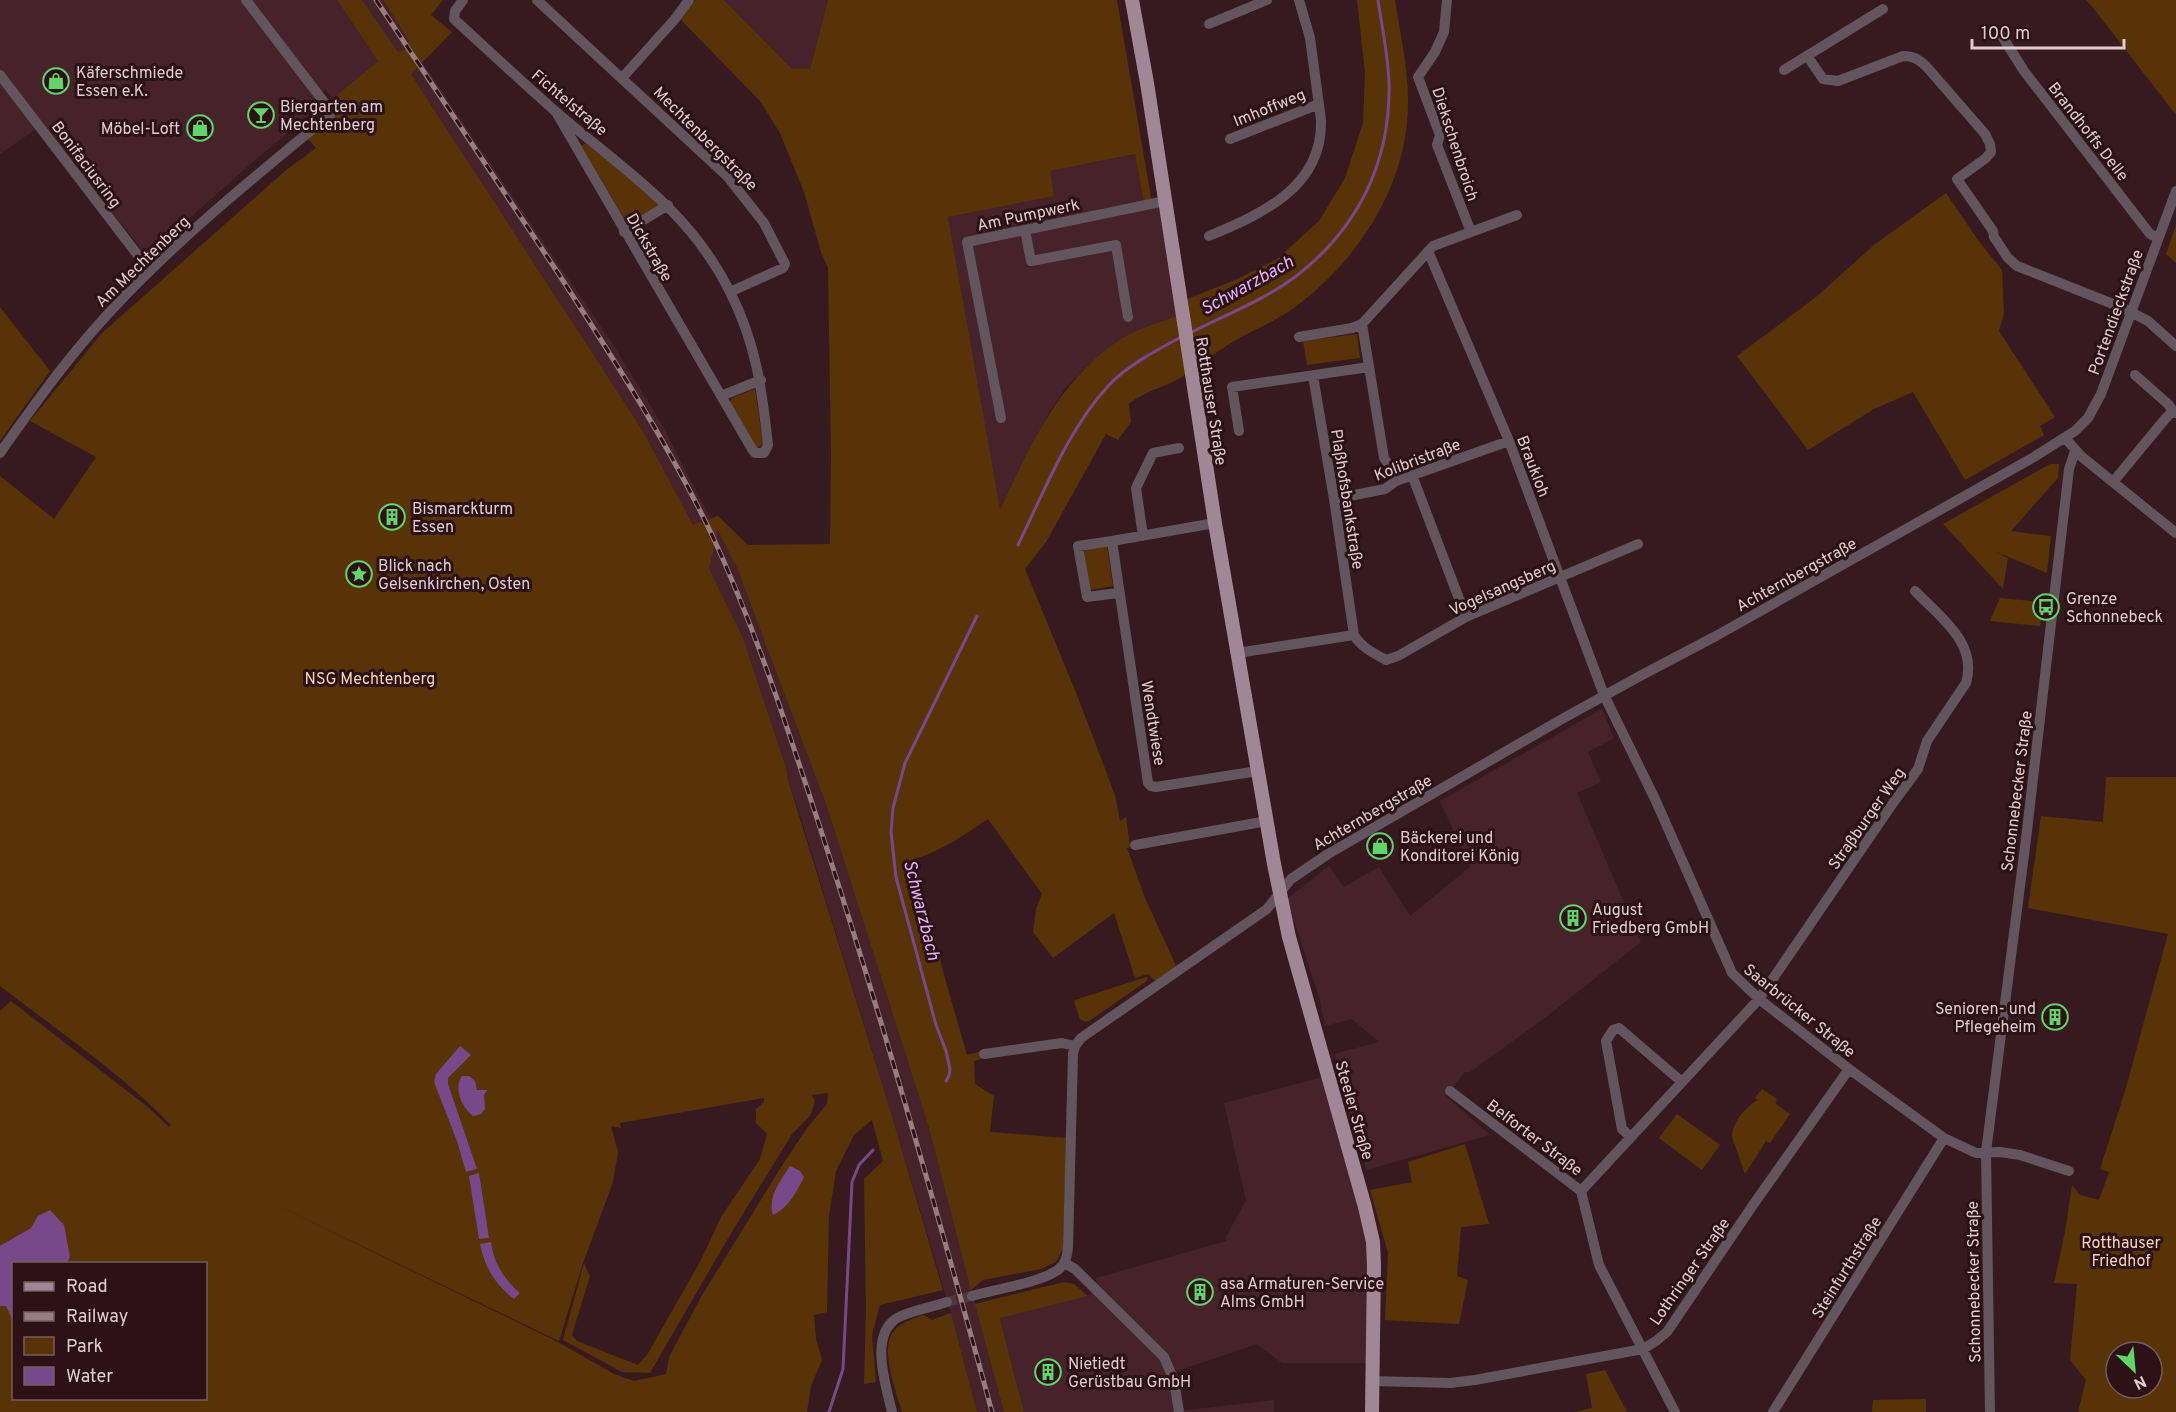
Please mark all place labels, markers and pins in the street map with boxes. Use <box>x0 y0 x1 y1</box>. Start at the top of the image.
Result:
place label: Käferschmiede Essen e.K. <box>76 64 183 102</box>
shop icon: Käferschmiede Essen e.K. <box>41 66 71 96</box>
place label: Biergarten am Mechtenberg <box>280 98 383 136</box>
bar icon: Biergarten am Mechtenberg <box>246 100 276 130</box>
shop icon: Möbel-Loft <box>185 113 215 143</box>
place label: Möbel-Loft <box>101 120 180 140</box>
place label: Bismarckturm Essen <box>412 500 513 538</box>
building icon: Bismarckturm Essen <box>377 502 407 532</box>
place label: Blick nach Gelsenkirchen, Osten <box>378 557 530 595</box>
place icon: Blick nach Gelsenkirchen, Osten <box>344 559 374 589</box>
place label: Grenze Schonnebeck <box>2066 590 2163 628</box>
bus stop icon: Grenze Schonnebeck <box>2031 592 2061 622</box>
place label: Bäckerei und Konditorei König <box>1400 829 1520 867</box>
shop icon: Bäckerei und Konditorei König <box>1365 831 1395 861</box>
place label: August Friedberg GmbH <box>1592 901 1709 939</box>
building icon: August Friedberg GmbH <box>1558 903 1588 933</box>
place label: Senioren- und Pflegeheim <box>1935 1000 2036 1038</box>
building icon: Senioren- und Pflegeheim <box>2040 1002 2070 1032</box>
place label: asa Armaturen-Service Alms GmbH <box>1220 1275 1384 1313</box>
building icon: asa Armaturen-Service Alms GmbH <box>1185 1277 1215 1307</box>
place label: Nietiedt Gerüstbau GmbH <box>1068 1355 1191 1393</box>
building icon: Nietiedt Gerüstbau GmbH <box>1033 1357 1063 1387</box>

